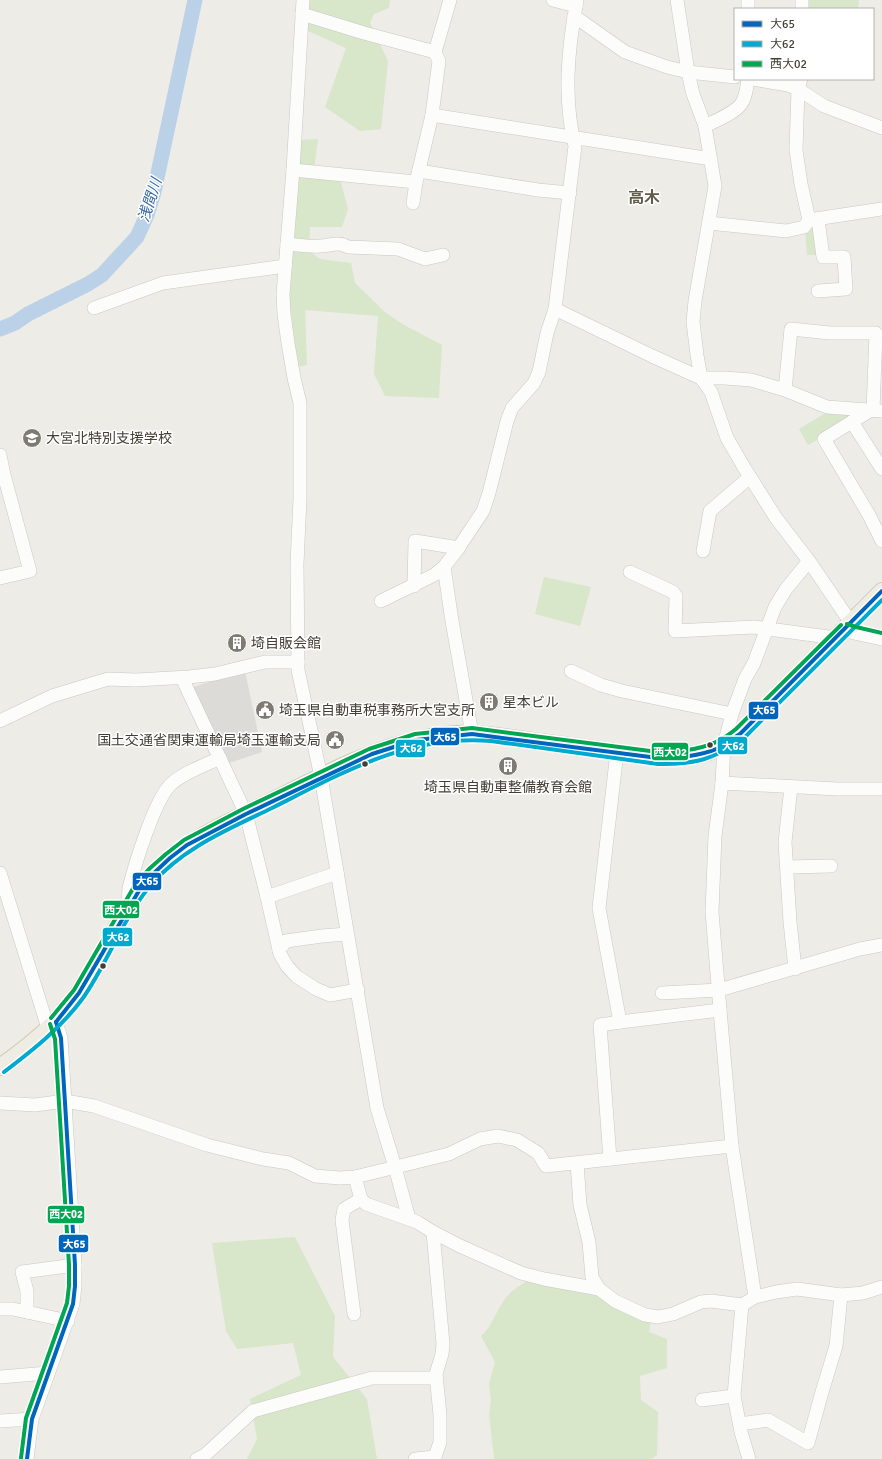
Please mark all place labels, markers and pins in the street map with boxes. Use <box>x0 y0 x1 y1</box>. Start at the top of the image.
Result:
school or university icon: 大宮北特別支援学校 <box>21 427 43 449</box>
place label: 大宮北特別支援学校 <box>46 430 172 447</box>
building icon: 埼自販会館 <box>226 632 248 654</box>
place label: 埼自販会館 <box>251 635 321 652</box>
building icon: 星本ビル <box>478 691 500 713</box>
place label: 星本ビル <box>503 694 559 711</box>
public building icon: 埼玉県自動車税事務所大宮支所 <box>254 699 276 721</box>
place label: 埼玉県自動車税事務所大宮支所 <box>279 702 475 719</box>
public building icon: 国土交通省関東運輸局埼玉運輸支局 <box>324 729 346 751</box>
place label: 国土交通省関東運輸局埼玉運輸支局 <box>97 732 321 749</box>
unlabelled marker <box>705 740 715 750</box>
building icon: 埼玉県自動車整備教育会館 <box>497 755 519 777</box>
unlabelled marker <box>360 759 370 769</box>
place label: 埼玉県自動車整備教育会館 <box>424 779 592 796</box>
unlabelled marker <box>98 961 108 971</box>

